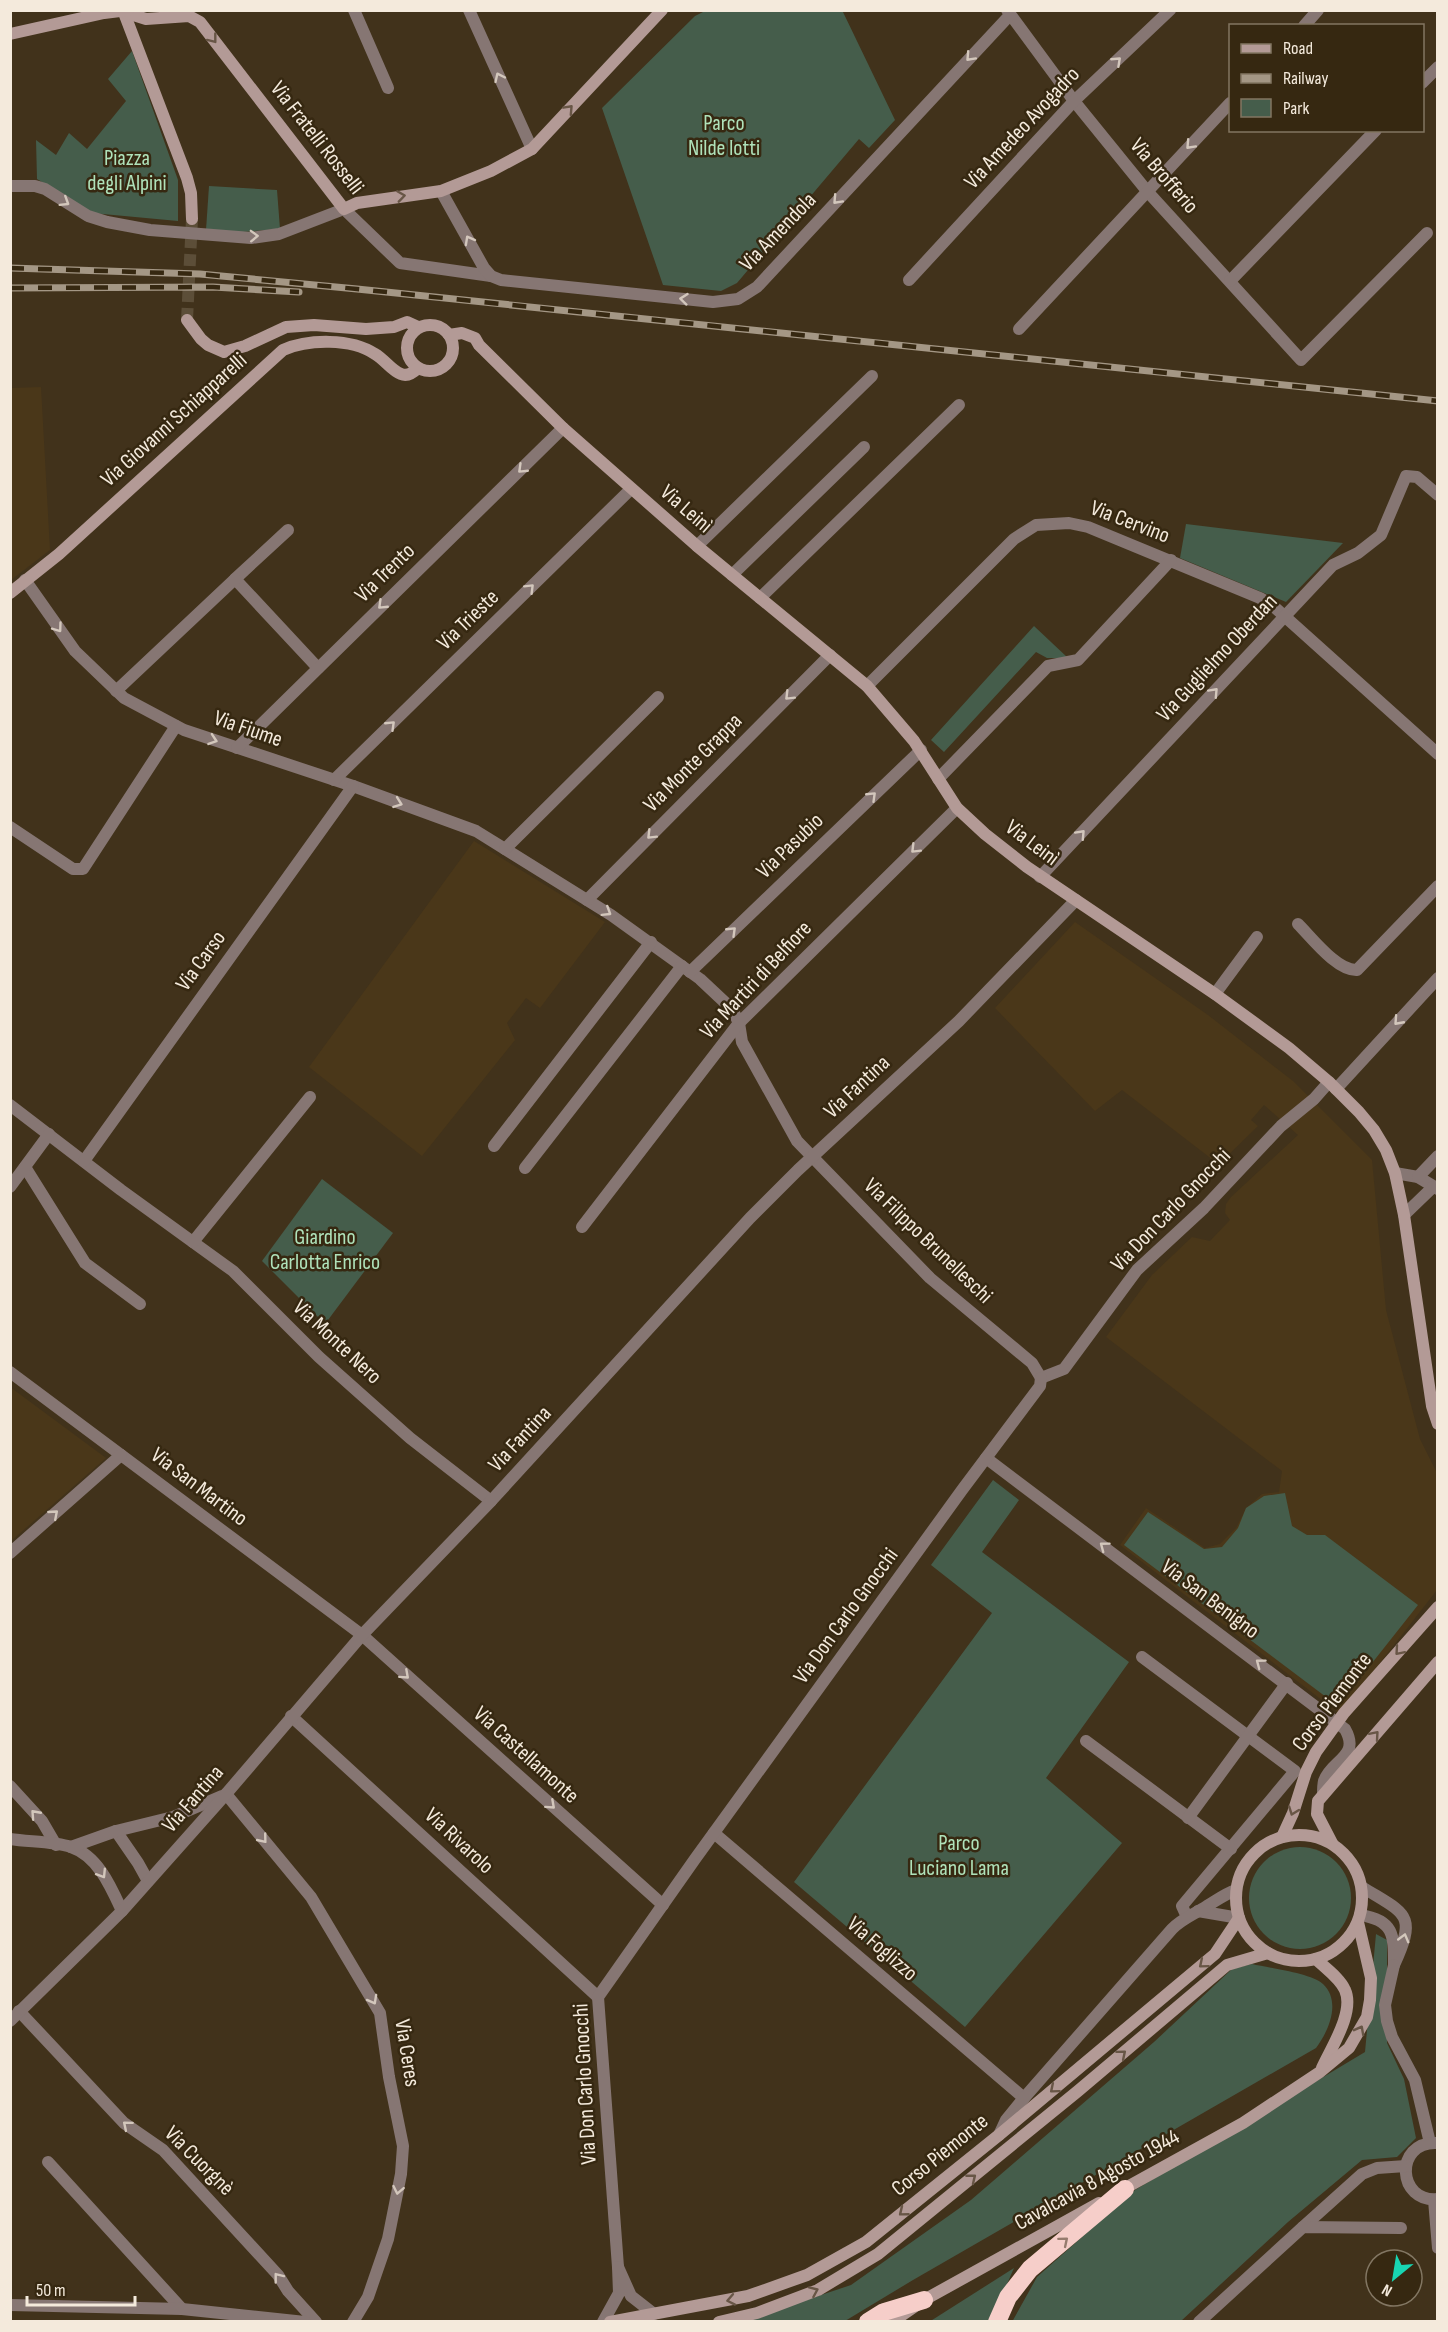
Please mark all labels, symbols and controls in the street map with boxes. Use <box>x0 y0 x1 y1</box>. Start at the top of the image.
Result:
legend <box>1229 24 1424 132</box>
one-way arrow <box>206 32 217 43</box>
text: Road <box>1283 38 1313 59</box>
one-way arrow <box>966 51 977 61</box>
one-way arrow <box>1110 57 1121 68</box>
street label: Via Amedeo Avogadro <box>959 61 1085 195</box>
text: Railway <box>1283 68 1328 89</box>
one-way arrow <box>495 72 507 83</box>
street label: Via Fratelli Rosselli <box>264 76 370 200</box>
text: Park <box>1283 98 1309 119</box>
one-way arrow <box>562 106 573 116</box>
park label: Parco Nilde Iotti <box>688 110 760 162</box>
street label: Via Brofferio <box>1124 133 1204 219</box>
one-way arrow <box>1186 139 1197 149</box>
park label: Piazza degli Alpini <box>87 145 167 197</box>
street label: Via Amendola <box>734 187 822 277</box>
one-way arrow <box>396 191 406 203</box>
one-way arrow <box>833 193 844 204</box>
one-way arrow <box>58 195 69 206</box>
one-way arrow <box>249 230 258 243</box>
one-way arrow <box>464 236 476 246</box>
one-way arrow <box>679 293 688 306</box>
street label: Via Giovanni Schiapparelli <box>95 347 253 493</box>
one-way arrow <box>518 461 529 472</box>
street label: Via Leinì <box>654 479 718 539</box>
street label: Via Cervino <box>1086 495 1174 549</box>
street label: Via Trento <box>349 538 421 608</box>
street label: Via Trieste <box>431 584 505 656</box>
one-way arrow <box>523 585 534 596</box>
street label: Via Guglielmo Oberdan <box>1151 588 1283 728</box>
one-way arrow <box>379 598 389 609</box>
one-way arrow <box>51 622 62 633</box>
one-way arrow <box>1207 688 1218 699</box>
one-way arrow <box>785 689 796 700</box>
street label: Via Fiume <box>210 705 286 753</box>
street label: Via Monte Grappa <box>638 708 748 818</box>
one-way arrow <box>384 721 395 732</box>
one-way arrow <box>207 732 218 745</box>
one-way arrow <box>866 792 876 803</box>
one-way arrow <box>392 795 403 808</box>
street label: Via Pasubio <box>751 808 829 884</box>
street label: Via Leinì <box>1000 814 1064 872</box>
one-way arrow <box>648 827 659 838</box>
one-way arrow <box>1073 830 1084 841</box>
one-way arrow <box>912 841 923 852</box>
one-way arrow <box>600 905 611 916</box>
street label: Via Martiri di Belfiore <box>694 915 818 1045</box>
street label: Via Carso <box>170 926 232 996</box>
one-way arrow <box>725 927 735 938</box>
one-way arrow <box>1394 1014 1405 1025</box>
street label: Via Fantina <box>818 1050 896 1124</box>
street label: Via Don Carlo Gnocchi <box>1105 1143 1237 1277</box>
street label: Via Filippo Brunelleschi <box>858 1173 998 1309</box>
park label: Giardino Carlotta Enrico <box>270 1224 380 1276</box>
street label: Via Monte Nero <box>287 1294 387 1390</box>
street label: Via Fantina <box>483 1400 557 1478</box>
street label: Via San Martino <box>145 1442 253 1532</box>
one-way arrow <box>47 1510 58 1521</box>
street label: Via Don Carlo Gnocchi <box>788 1543 904 1689</box>
one-way arrow <box>1100 1543 1111 1554</box>
street label: Via San Benigno <box>1155 1553 1265 1645</box>
one-way arrow <box>1395 1644 1406 1655</box>
street label: Corso Piemonte <box>1286 1647 1378 1757</box>
one-way arrow <box>1256 1659 1267 1670</box>
one-way arrow <box>398 1668 409 1679</box>
street label: Via Castellamonte <box>468 1701 584 1809</box>
one-way arrow <box>1368 1731 1379 1742</box>
street label: Via Fantina <box>156 1760 230 1838</box>
one-way arrow <box>544 1798 554 1809</box>
street label: Via Rivarolo <box>419 1802 499 1880</box>
one-way arrow <box>1288 1805 1300 1816</box>
one-way arrow <box>31 1810 42 1821</box>
park label: Parco Luciano Lama <box>909 1830 1009 1882</box>
one-way arrow <box>256 1832 267 1843</box>
one-way arrow <box>95 1868 107 1878</box>
street label: Via Foglizzo <box>841 1911 923 1987</box>
one-way arrow <box>1397 1933 1410 1943</box>
one-way arrow <box>1199 1957 1210 1968</box>
one-way arrow <box>366 1994 377 2004</box>
street label: Via Don Carlo Gnocchi <box>567 2003 603 2165</box>
street label: Via Ceres <box>388 2017 426 2089</box>
one-way arrow <box>1353 2026 1364 2037</box>
one-way arrow <box>1115 2050 1126 2061</box>
one-way arrow <box>1050 2082 1061 2093</box>
street label: Corso Piemonte <box>886 2108 994 2202</box>
street label: Via Cuorgnè <box>158 2120 240 2202</box>
one-way arrow <box>123 2121 134 2132</box>
street label: Cavalcavia 8 Agosto 1944 <box>1010 2123 1184 2237</box>
one-way arrow <box>965 2174 976 2185</box>
one-way arrow <box>392 2185 405 2195</box>
one-way arrow <box>899 2205 910 2216</box>
one-way arrow <box>1057 2237 1068 2248</box>
north arrow <box>1364 2248 1424 2308</box>
scale bar <box>27 2269 135 2307</box>
one-way arrow <box>275 2273 286 2284</box>
text: N <box>1379 2279 1396 2300</box>
text: 50 m <box>36 2280 66 2301</box>
one-way arrow <box>808 2286 819 2298</box>
one-way arrow <box>726 2293 736 2306</box>

